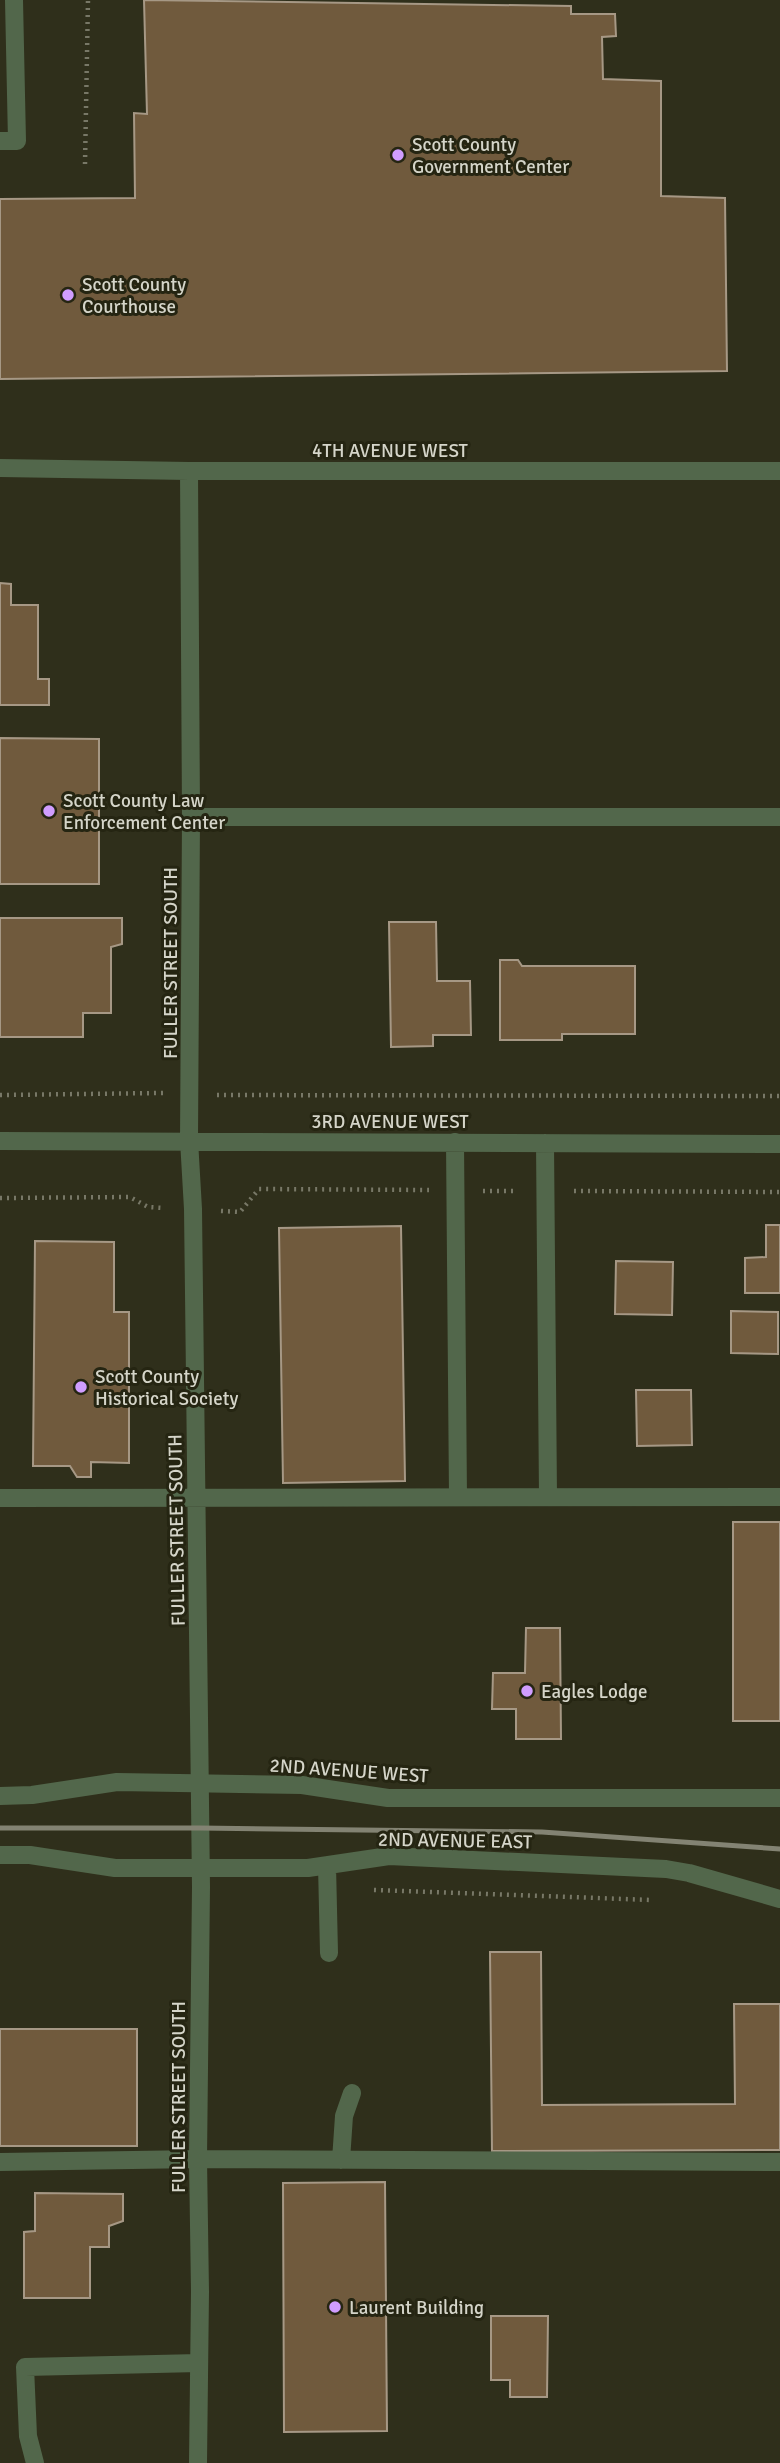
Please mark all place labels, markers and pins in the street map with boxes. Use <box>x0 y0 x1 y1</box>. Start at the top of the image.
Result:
place label: Scott County Government Center <box>412 133 569 179</box>
marker: Scott County Government Center <box>390 147 406 163</box>
place label: Scott County Courthouse <box>82 273 186 319</box>
marker: Scott County Courthouse <box>60 287 76 303</box>
place label: Scott County Law Enforcement Center <box>63 789 225 835</box>
marker: Scott County Law Enforcement Center <box>41 803 57 819</box>
place label: Scott County Historical Society <box>95 1365 238 1411</box>
marker: Scott County Historical Society <box>73 1379 89 1395</box>
place label: Eagles Lodge <box>541 1680 648 1704</box>
marker: Eagles Lodge <box>519 1683 535 1699</box>
place label: Laurent Building <box>349 2296 484 2320</box>
marker: Laurent Building <box>327 2299 343 2315</box>

